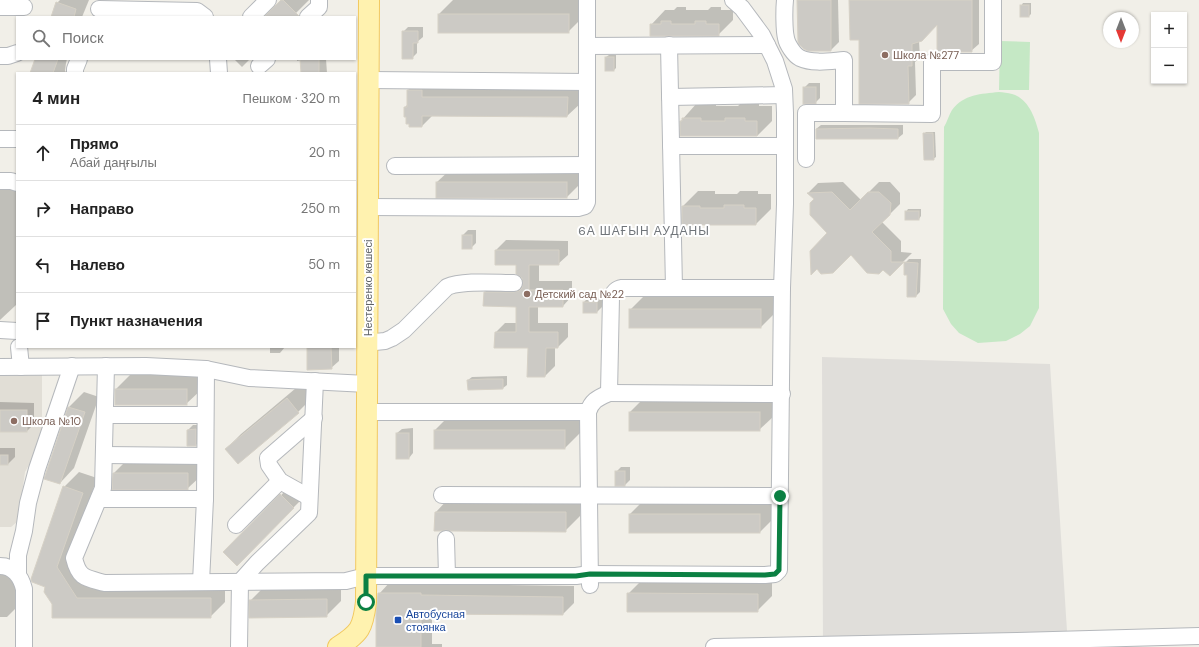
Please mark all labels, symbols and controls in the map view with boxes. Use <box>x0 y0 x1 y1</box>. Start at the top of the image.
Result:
north arrow <box>1103 12 1139 48</box>
map controls <box>1151 12 1187 84</box>
button: + <box>1151 12 1187 48</box>
search box <box>16 16 356 60</box>
icon: search <box>30 27 52 49</box>
text: Поиск <box>62 28 104 48</box>
place label: Школа №277 <box>893 48 959 62</box>
button: − <box>1151 48 1187 84</box>
marker: Школа №277 <box>880 50 890 60</box>
text: 4 мин <box>32 87 80 109</box>
text: Пешком · 320 m <box>243 90 340 107</box>
text: Прямо <box>70 134 119 154</box>
icon: ahead <box>32 142 54 164</box>
text: 20 m <box>309 144 340 161</box>
text: Абай даңғылы <box>70 154 157 171</box>
icon: right <box>32 198 54 220</box>
text: Направо <box>70 199 134 219</box>
text: 250 m <box>301 200 340 217</box>
district label: 6А ШАҒЫН АУДАНЫ <box>578 223 710 239</box>
street label: Нестеренко көшесі <box>361 240 375 336</box>
icon: left <box>32 254 54 276</box>
text: Налево <box>70 255 125 275</box>
text: 50 m <box>308 256 340 273</box>
place label: Детский сад №22 <box>535 287 624 301</box>
marker: Детский сад №22 <box>522 289 532 299</box>
icon: arrive <box>32 310 54 332</box>
text: Пункт назначения <box>70 311 203 331</box>
place label: Школа №10 <box>22 414 81 428</box>
marker: Школа №10 <box>9 416 19 426</box>
route end <box>771 487 789 505</box>
route start <box>357 593 375 611</box>
place label: Автобусная стоянка <box>406 607 465 634</box>
marker: Автобусная стоянка <box>393 615 403 625</box>

